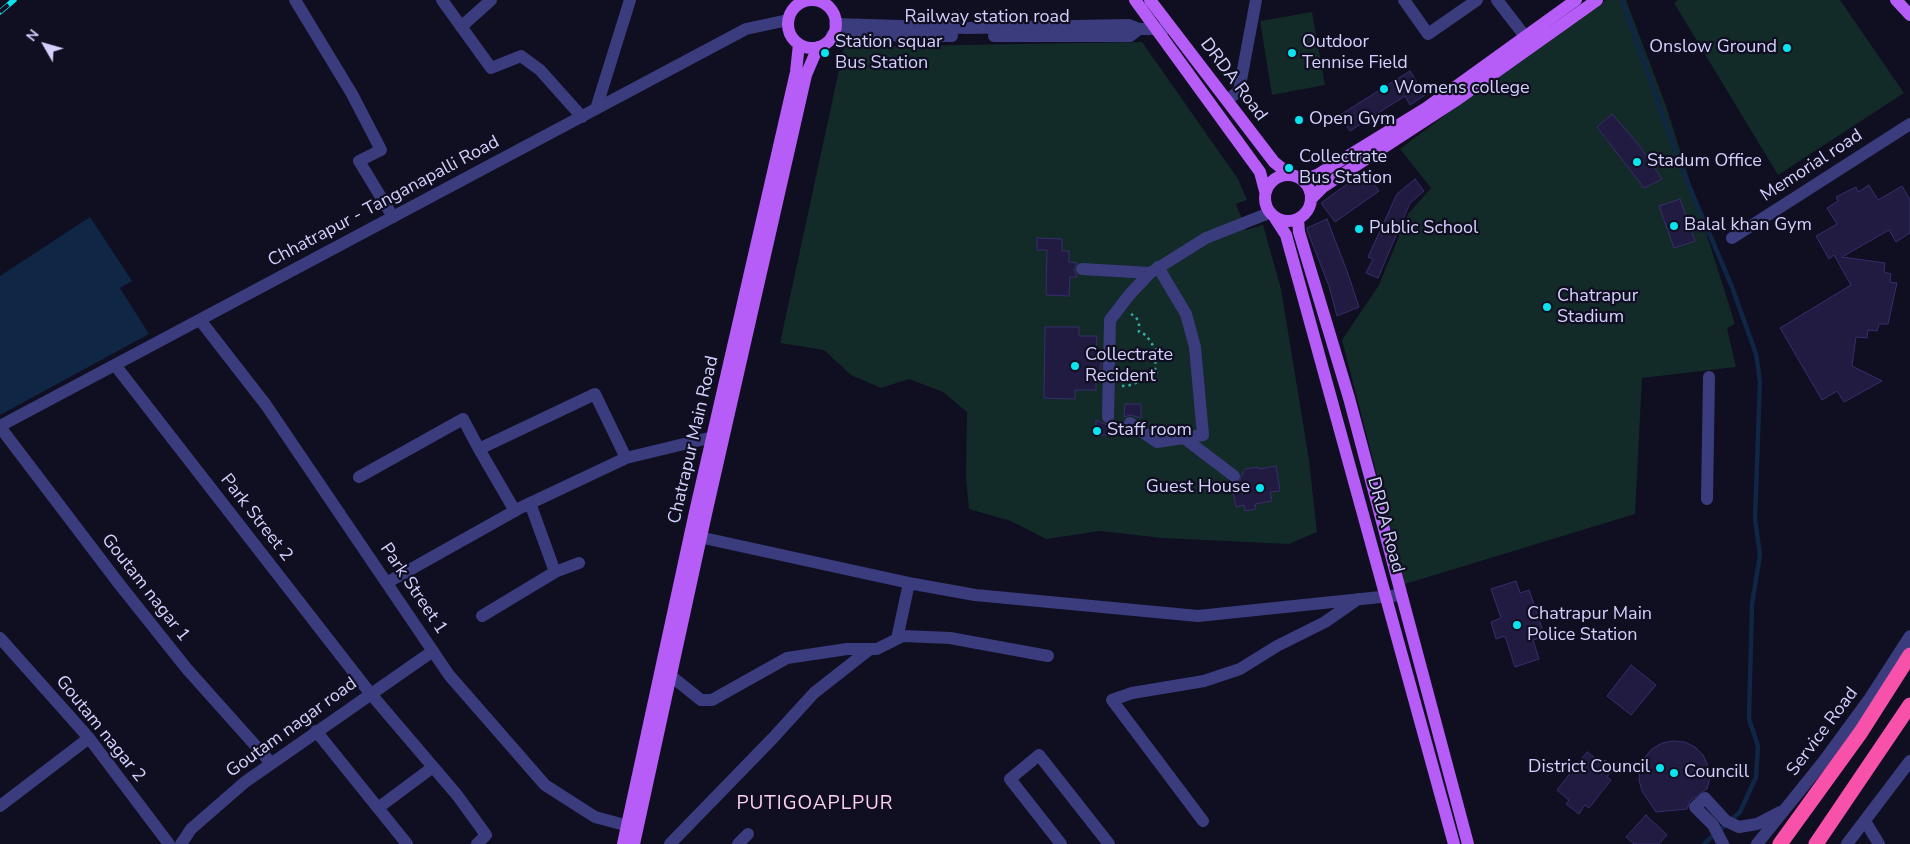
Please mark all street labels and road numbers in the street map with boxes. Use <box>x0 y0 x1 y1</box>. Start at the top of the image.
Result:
street label: Railway station road <box>904 7 1070 29</box>
street label: DRDA Road <box>1195 34 1271 126</box>
street label: Memorial road <box>1757 125 1867 207</box>
street label: Chhatrapur - Tanganapalli Road <box>265 132 503 272</box>
street label: Chatrapur Main Road <box>664 354 724 526</box>
street label: Park Street 2 <box>215 470 297 566</box>
street label: DRDA Road <box>1362 475 1408 575</box>
street label: Goutam nagar 1 <box>96 530 194 646</box>
street label: Park Street 1 <box>375 539 451 639</box>
street label: Goutam nagar 2 <box>50 671 150 787</box>
street label: Goutam nagar road <box>222 673 362 783</box>
street label: Service Road <box>1783 683 1863 781</box>

